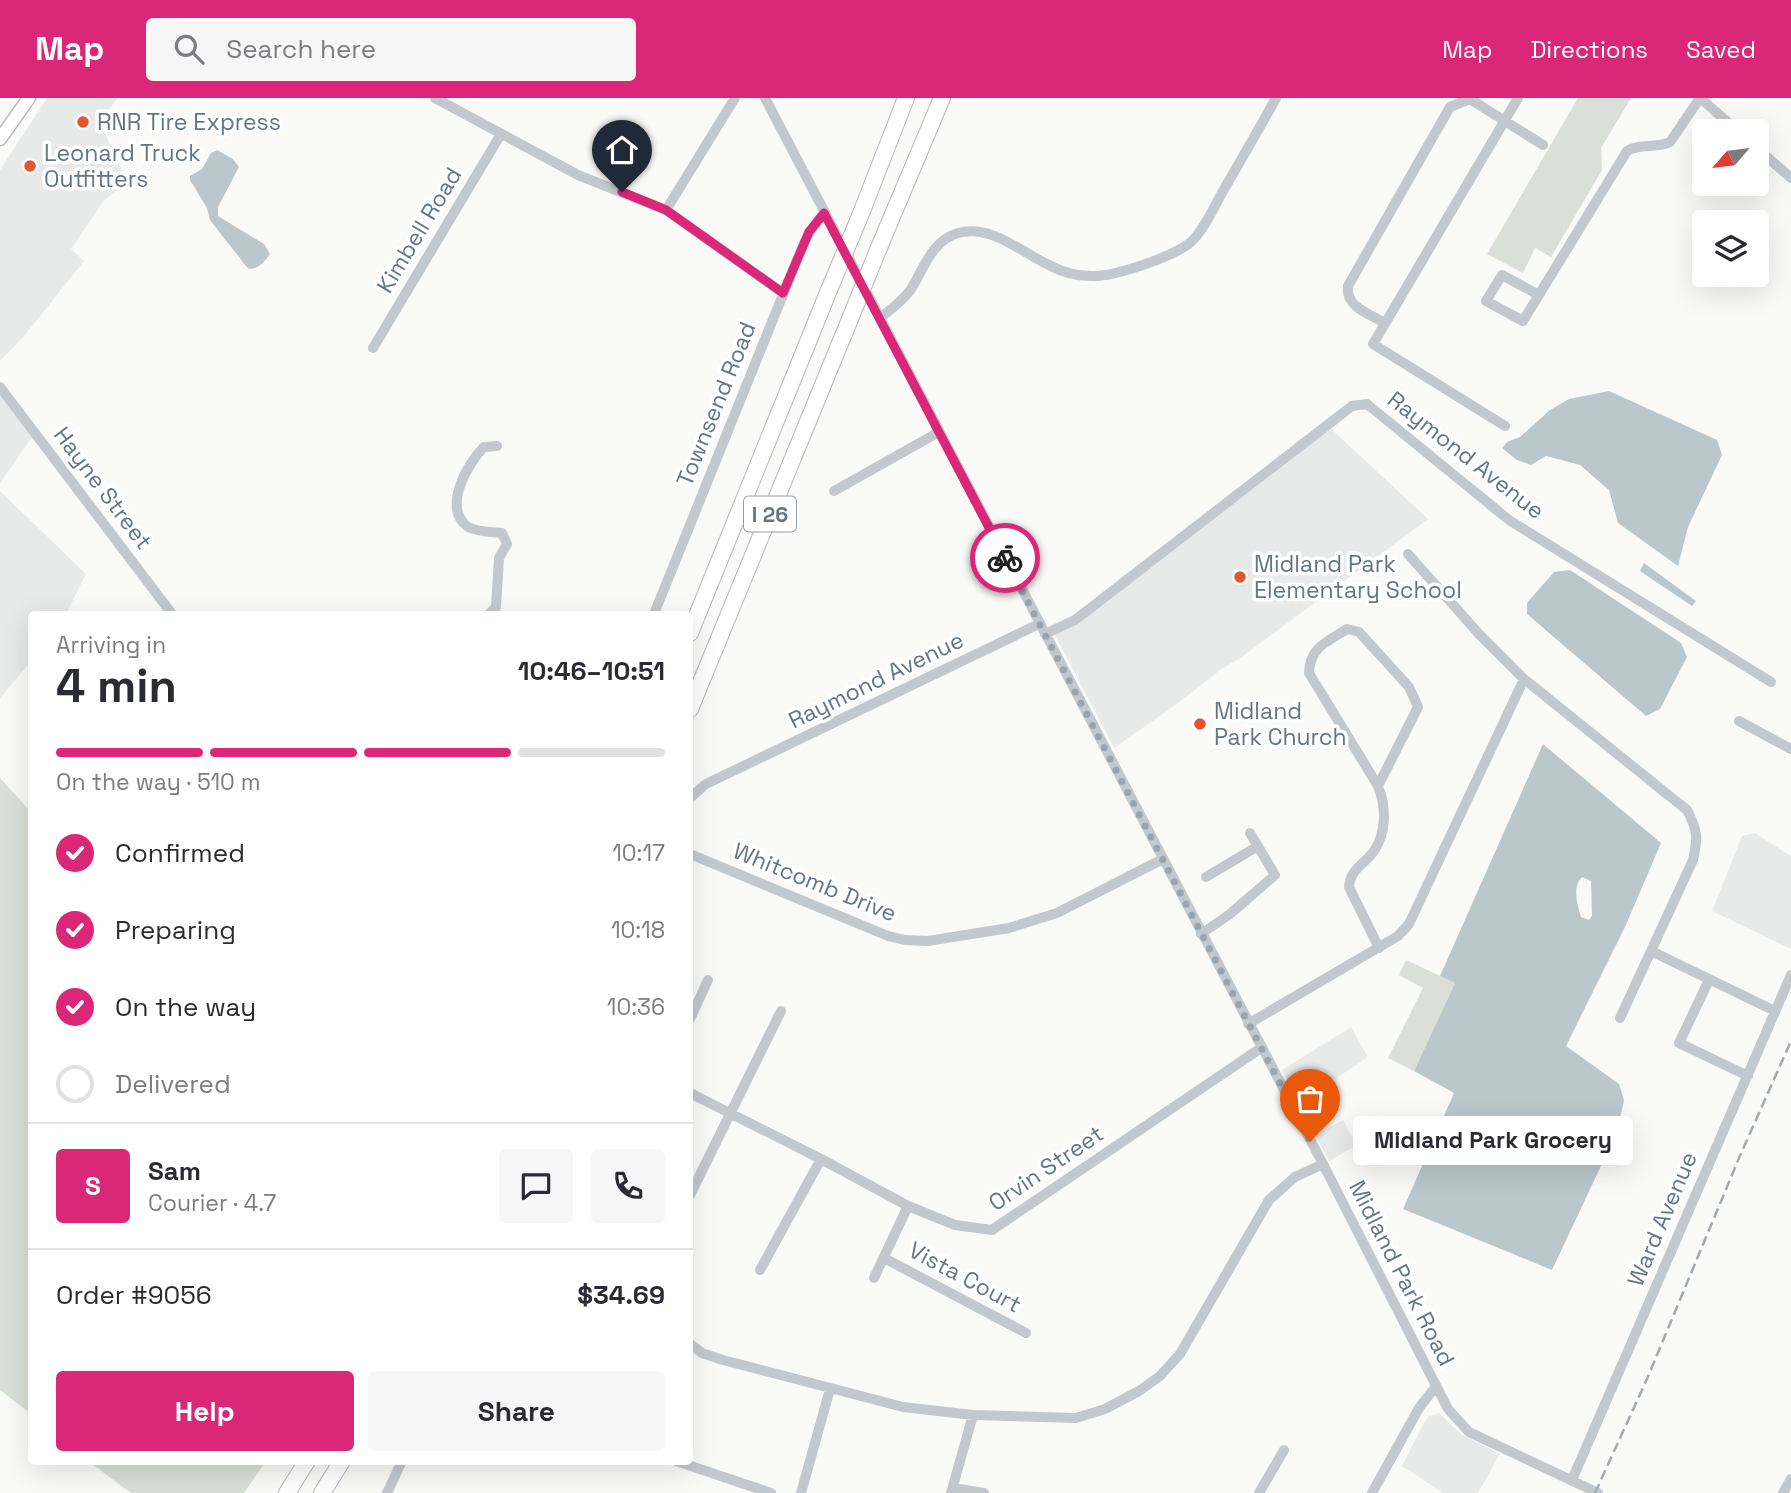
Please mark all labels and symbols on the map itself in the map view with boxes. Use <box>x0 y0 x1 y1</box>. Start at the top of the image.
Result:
place label: RNR Tire Express <box>97 107 281 137</box>
marker: RNR Tire Express <box>75 114 91 130</box>
north arrow <box>1692 119 1769 196</box>
pin <box>592 120 652 192</box>
place label: Leonard Truck Outfitters <box>44 138 201 194</box>
marker: Leonard Truck Outfitters <box>22 158 38 174</box>
street label: Kimbell Road <box>370 162 468 298</box>
street label: Townsend Road <box>669 317 763 491</box>
street label: Raymond Avenue <box>1381 384 1551 526</box>
street label: Hayne Street <box>47 421 159 555</box>
road number: I 26 <box>744 496 796 532</box>
courier <box>970 523 1040 593</box>
place label: Midland Park Elementary School <box>1254 549 1462 605</box>
marker: Midland Park Elementary School <box>1232 569 1248 585</box>
street label: Raymond Avenue <box>783 625 969 735</box>
place label: Midland Park Church <box>1214 696 1347 752</box>
marker: Midland Park Church <box>1192 716 1208 732</box>
street label: Whitcomb Drive <box>729 836 901 928</box>
pin <box>1280 1069 1340 1141</box>
callout: Midland Park Grocery <box>1352 1116 1632 1166</box>
street label: Orvin Street <box>983 1119 1109 1217</box>
street label: Ward Avenue <box>1620 1147 1704 1291</box>
street label: Midland Park Road <box>1342 1175 1462 1371</box>
street label: Vista Court <box>903 1235 1027 1319</box>

